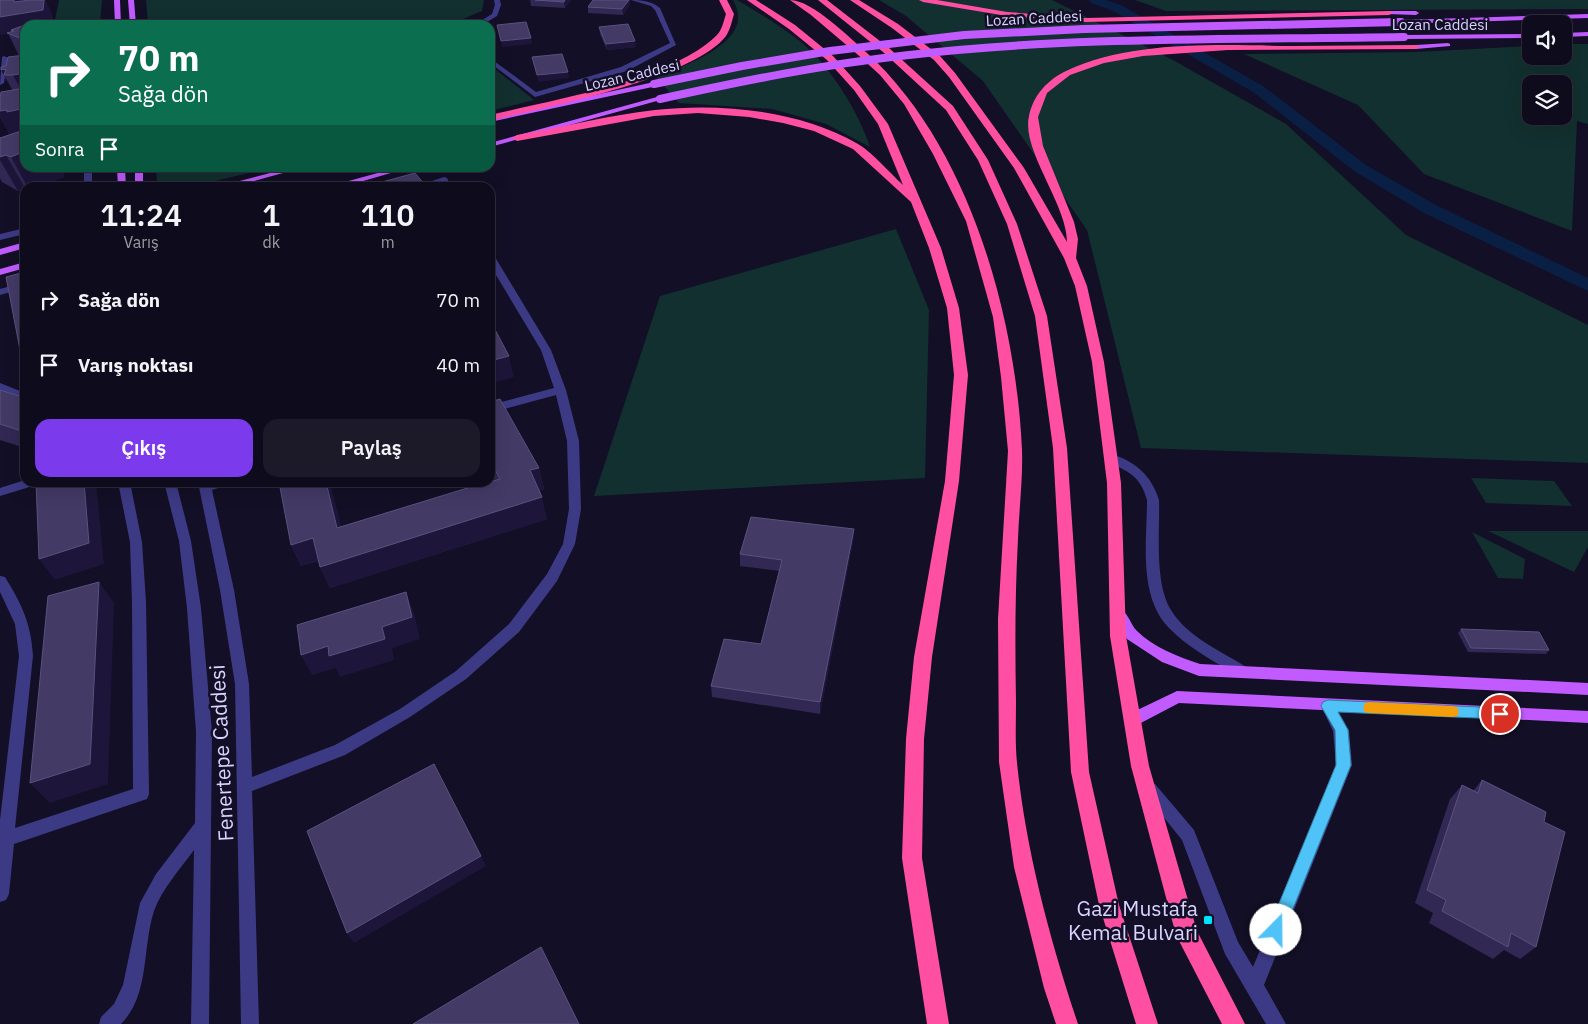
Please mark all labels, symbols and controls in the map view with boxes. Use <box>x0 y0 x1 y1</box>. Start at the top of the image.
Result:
street label: Lozan Caddesi <box>985 6 1083 30</box>
street label: Lozan Caddesi <box>1392 15 1488 34</box>
map controls <box>1522 15 1572 125</box>
button: sound <box>1522 15 1572 65</box>
text: 70 m <box>118 35 200 81</box>
icon: right <box>35 40 100 105</box>
street label: Lozan Caddesi <box>583 55 681 95</box>
button: layers <box>1522 75 1572 125</box>
text: Sağa dön <box>118 79 209 108</box>
icon: arrive <box>95 135 123 163</box>
text: Sonra <box>35 137 85 161</box>
text: 11:24 <box>100 195 182 234</box>
text: 1 <box>262 195 280 234</box>
text: 110 <box>361 195 415 234</box>
text: Varış <box>123 232 159 252</box>
text: dk <box>262 232 280 252</box>
text: m <box>381 232 395 252</box>
icon: right <box>35 286 63 314</box>
text: Sağa dön <box>78 288 160 312</box>
text: 70 m <box>436 288 480 312</box>
icon: arrive <box>35 351 63 379</box>
text: Varış noktası <box>78 353 193 377</box>
text: 40 m <box>436 353 480 377</box>
button: Çıkış <box>35 419 253 477</box>
button: Paylaş <box>263 419 480 477</box>
street label: Fenertepe Caddesi <box>202 664 240 842</box>
pin <box>1479 693 1521 735</box>
icon: arrive <box>1486 700 1514 728</box>
place label: Gazi Mustafa Kemal Bulvari <box>1068 894 1198 946</box>
position arrow <box>1249 903 1301 955</box>
marker: Gazi Mustafa Kemal Bulvari <box>1202 914 1214 926</box>

